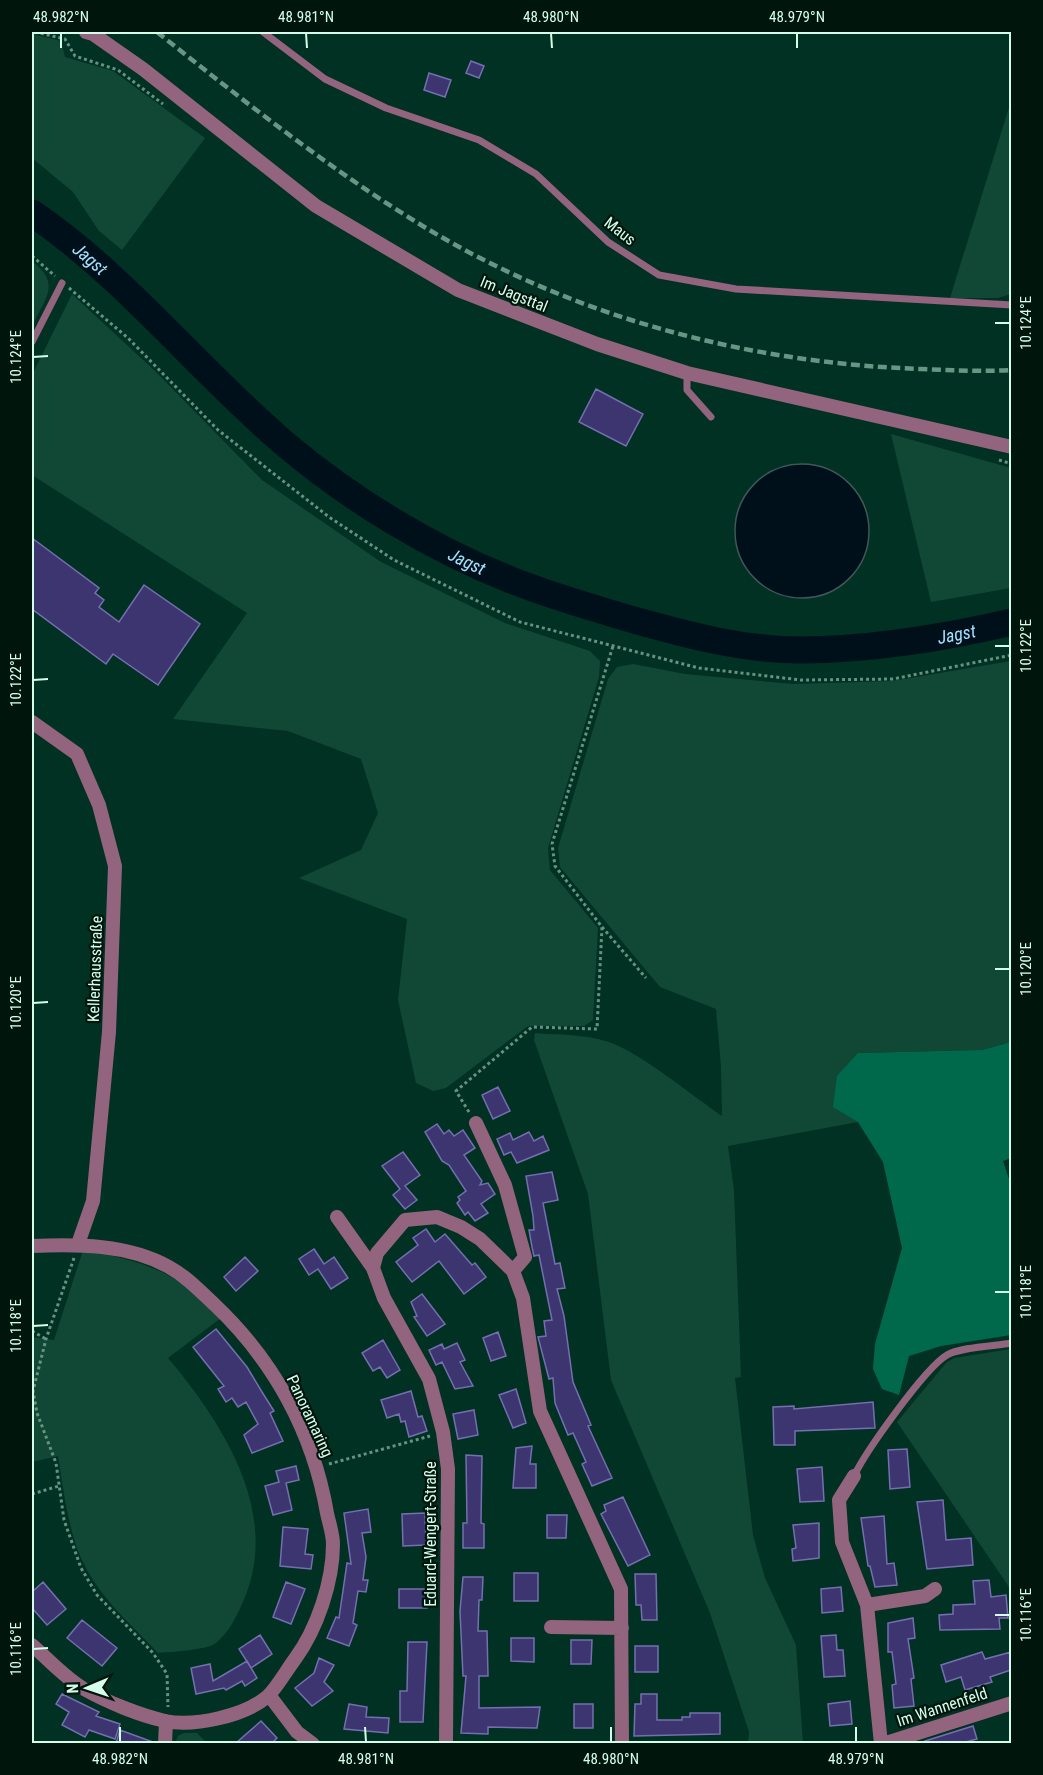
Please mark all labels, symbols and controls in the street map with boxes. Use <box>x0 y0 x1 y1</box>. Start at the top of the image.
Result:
text: 48.982°N <box>33 8 89 26</box>
text: 48.981°N <box>278 8 334 26</box>
text: 48.980°N <box>523 8 579 26</box>
text: 48.979°N <box>769 8 825 26</box>
street label: Maus <box>600 213 640 249</box>
water label: Jagst <box>69 238 113 279</box>
street label: Im Jagsttal <box>477 272 551 316</box>
text: 10.124°E <box>1017 296 1035 350</box>
text: 10.124°E <box>7 330 25 384</box>
water label: Jagst <box>445 543 490 579</box>
text: 10.122°E <box>1017 619 1035 673</box>
water label: Jagst <box>936 620 978 648</box>
text: 10.122°E <box>7 653 25 707</box>
street label: Kellerhausstraße <box>84 916 106 1022</box>
text: 10.120°E <box>1017 942 1035 996</box>
text: 10.120°E <box>7 976 25 1030</box>
text: 10.118°E <box>1017 1265 1035 1319</box>
text: 10.118°E <box>7 1299 25 1353</box>
street label: Panoramaring <box>283 1372 337 1460</box>
street label: Eduard-Wengert-Straße <box>421 1461 440 1607</box>
text: 10.116°E <box>1017 1588 1035 1642</box>
text: 10.116°E <box>7 1622 25 1676</box>
north arrow <box>57 1658 117 1718</box>
text: N <box>63 1683 82 1694</box>
street label: Im Wannenfeld <box>894 1683 990 1731</box>
text: 48.982°N <box>92 1750 148 1768</box>
text: 48.981°N <box>338 1750 394 1768</box>
text: 48.980°N <box>583 1750 639 1768</box>
text: 48.979°N <box>828 1750 884 1768</box>

